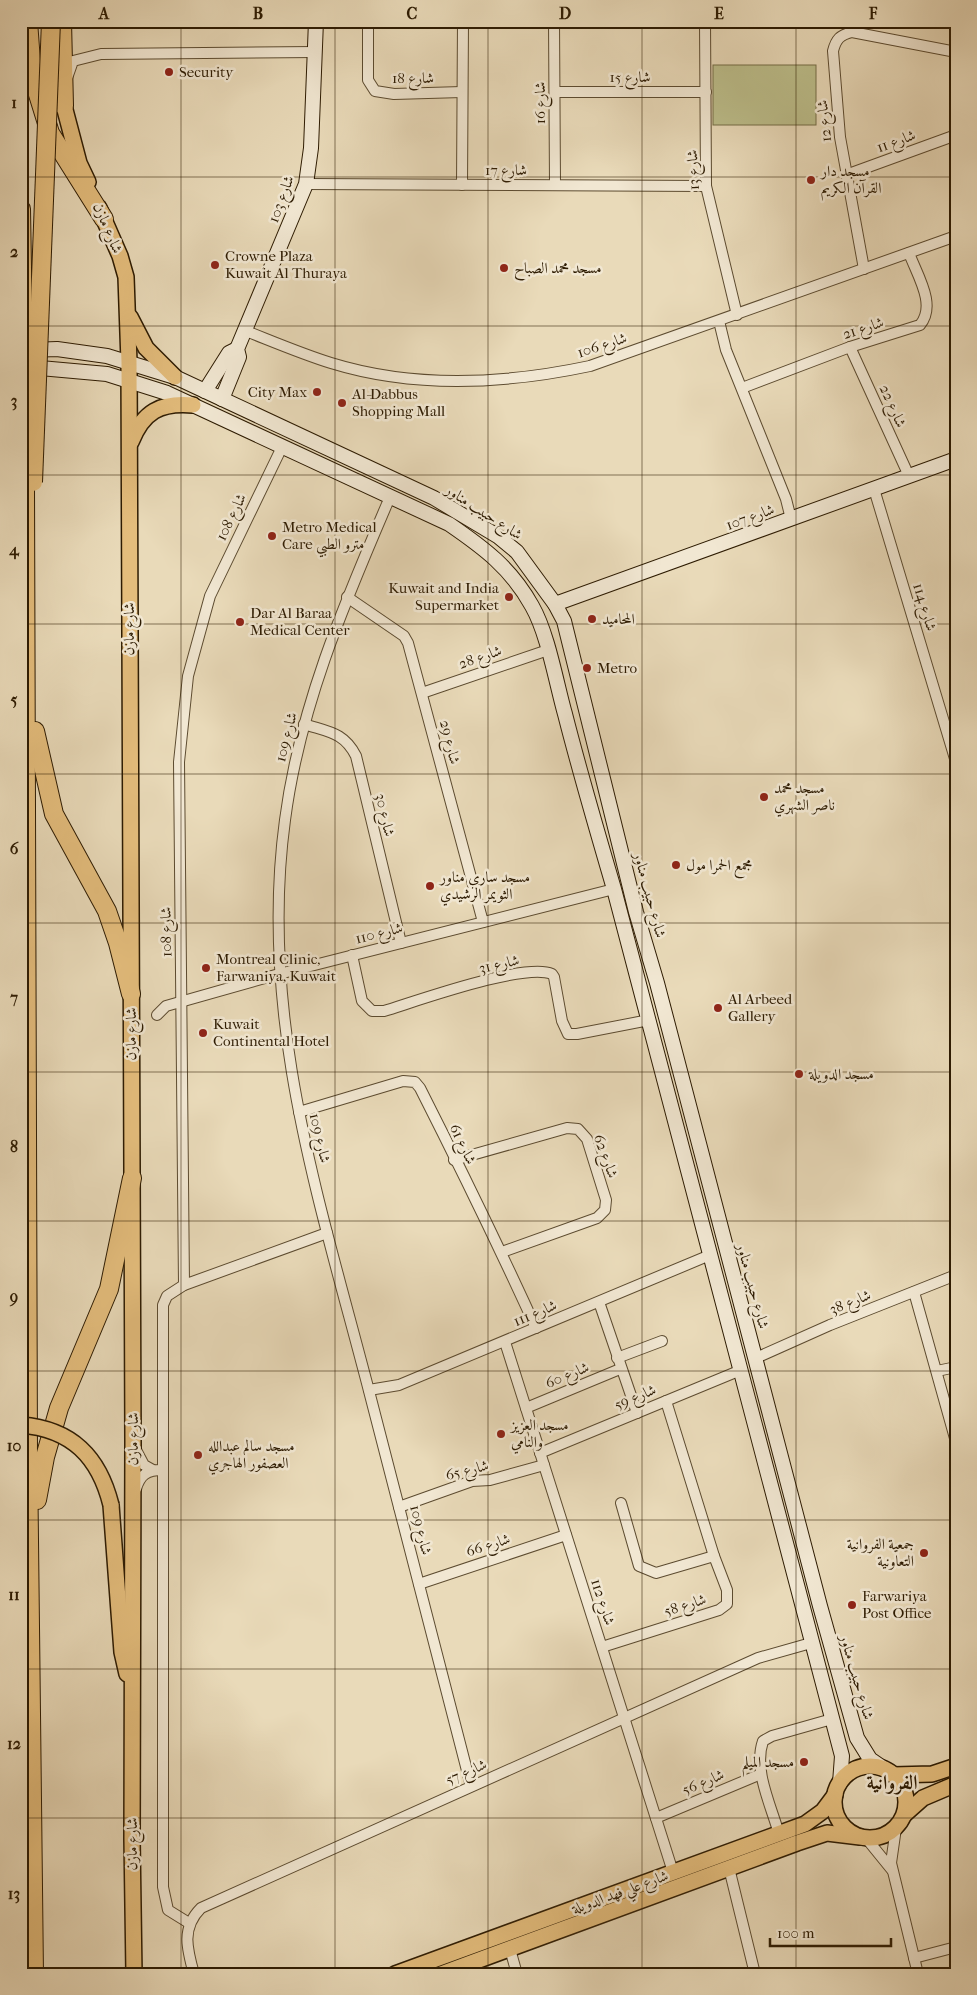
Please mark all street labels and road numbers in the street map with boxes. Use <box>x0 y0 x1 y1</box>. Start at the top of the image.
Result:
street label: شارع 15 <box>609 68 651 90</box>
street label: شارع 18 <box>392 69 434 91</box>
street label: شارع 16 <box>531 82 553 124</box>
street label: شارع 12 <box>813 99 839 143</box>
street label: شارع 11 <box>874 126 919 160</box>
street label: شارع 13 <box>683 149 707 191</box>
street label: شارع 17 <box>485 161 527 183</box>
street label: شارع 103 <box>264 173 302 226</box>
street label: شارع مازن <box>86 200 127 258</box>
street label: شارع 21 <box>840 313 887 347</box>
street label: شارع 106 <box>575 329 630 365</box>
street label: شارع 22 <box>872 382 910 432</box>
street label: شارع حبيب مناور <box>438 479 526 547</box>
street label: شارع 108 <box>212 490 254 545</box>
street label: شارع 107 <box>723 500 778 538</box>
street label: شارع 114 <box>905 581 941 634</box>
street label: شارع مازن <box>120 602 142 656</box>
street label: شارع 28 <box>456 641 505 677</box>
street label: شارع 109 <box>271 710 305 765</box>
street label: شارع 29 <box>432 718 464 767</box>
street label: شارع 30 <box>367 792 399 839</box>
street label: شارع حبيب مناور <box>626 848 670 941</box>
street label: شارع 108 <box>157 907 179 957</box>
street label: شارع 110 <box>353 918 406 951</box>
street label: شارع 31 <box>477 951 522 981</box>
street label: شارع مازن <box>122 1007 144 1061</box>
street label: شارع 109 <box>302 1111 334 1166</box>
street label: شارع 61 <box>442 1121 480 1169</box>
street label: شارع 62 <box>586 1132 622 1182</box>
street label: شارع حبيب مناور <box>729 1239 773 1332</box>
street label: شارع 38 <box>827 1286 875 1322</box>
street label: شارع 111 <box>511 1296 561 1334</box>
street label: شارع 60 <box>542 1358 593 1396</box>
street label: شارع 59 <box>611 1380 660 1417</box>
street label: شارع مازن <box>124 1412 146 1466</box>
street label: شارع 65 <box>444 1456 491 1488</box>
street label: شارع 109 <box>402 1503 436 1558</box>
street label: شارع 66 <box>464 1529 514 1564</box>
street label: شارع 112 <box>583 1577 619 1629</box>
street label: شارع 58 <box>662 1590 710 1624</box>
street label: شارع حبيب مناور <box>832 1630 878 1723</box>
street label: شارع 57 <box>443 1755 491 1793</box>
street label: شارع 56 <box>679 1765 728 1803</box>
street label: شارع مازن <box>123 1817 145 1871</box>
street label: شارع علي فهد الدويلة <box>568 1866 672 1923</box>

